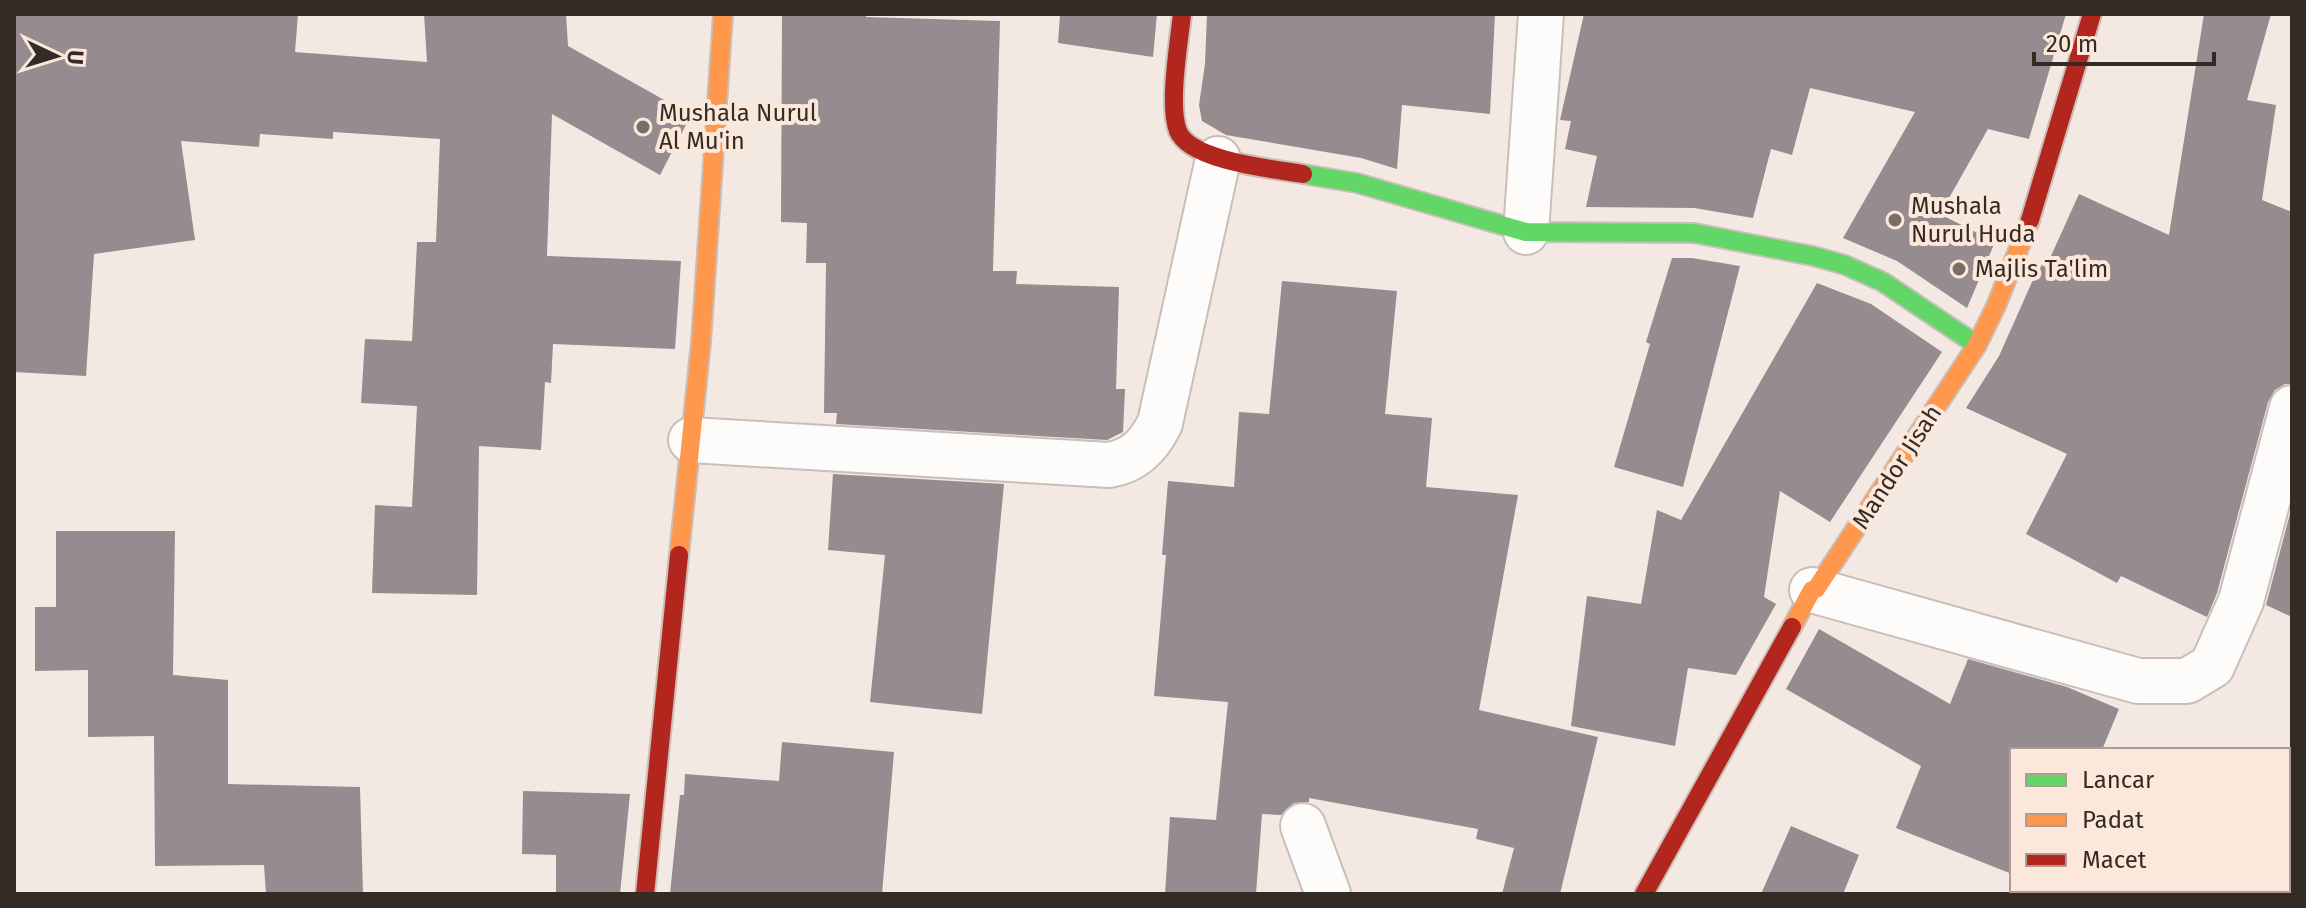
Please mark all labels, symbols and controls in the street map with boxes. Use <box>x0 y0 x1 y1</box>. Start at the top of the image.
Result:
north arrow <box>16 16 96 96</box>
scale bar <box>2034 16 2214 66</box>
text: 20 m <box>2046 30 2098 58</box>
text: U <box>61 49 89 65</box>
place label: Mushala Nurul Al Mu'in <box>659 99 817 155</box>
marker: Mushala Nurul Al Mu'in <box>634 118 652 136</box>
place label: Mushala Nurul Huda <box>1911 192 2036 248</box>
marker: Mushala Nurul Huda <box>1886 211 1904 229</box>
place label: Majlis Ta'lim <box>1975 255 2108 283</box>
marker: Majlis Ta'lim <box>1950 260 1968 278</box>
street label: Mandor Jisah <box>1847 400 1947 534</box>
legend <box>2010 748 2290 892</box>
text: Lancar <box>2082 766 2155 794</box>
text: Padat <box>2082 806 2144 834</box>
text: Macet <box>2082 846 2147 874</box>

